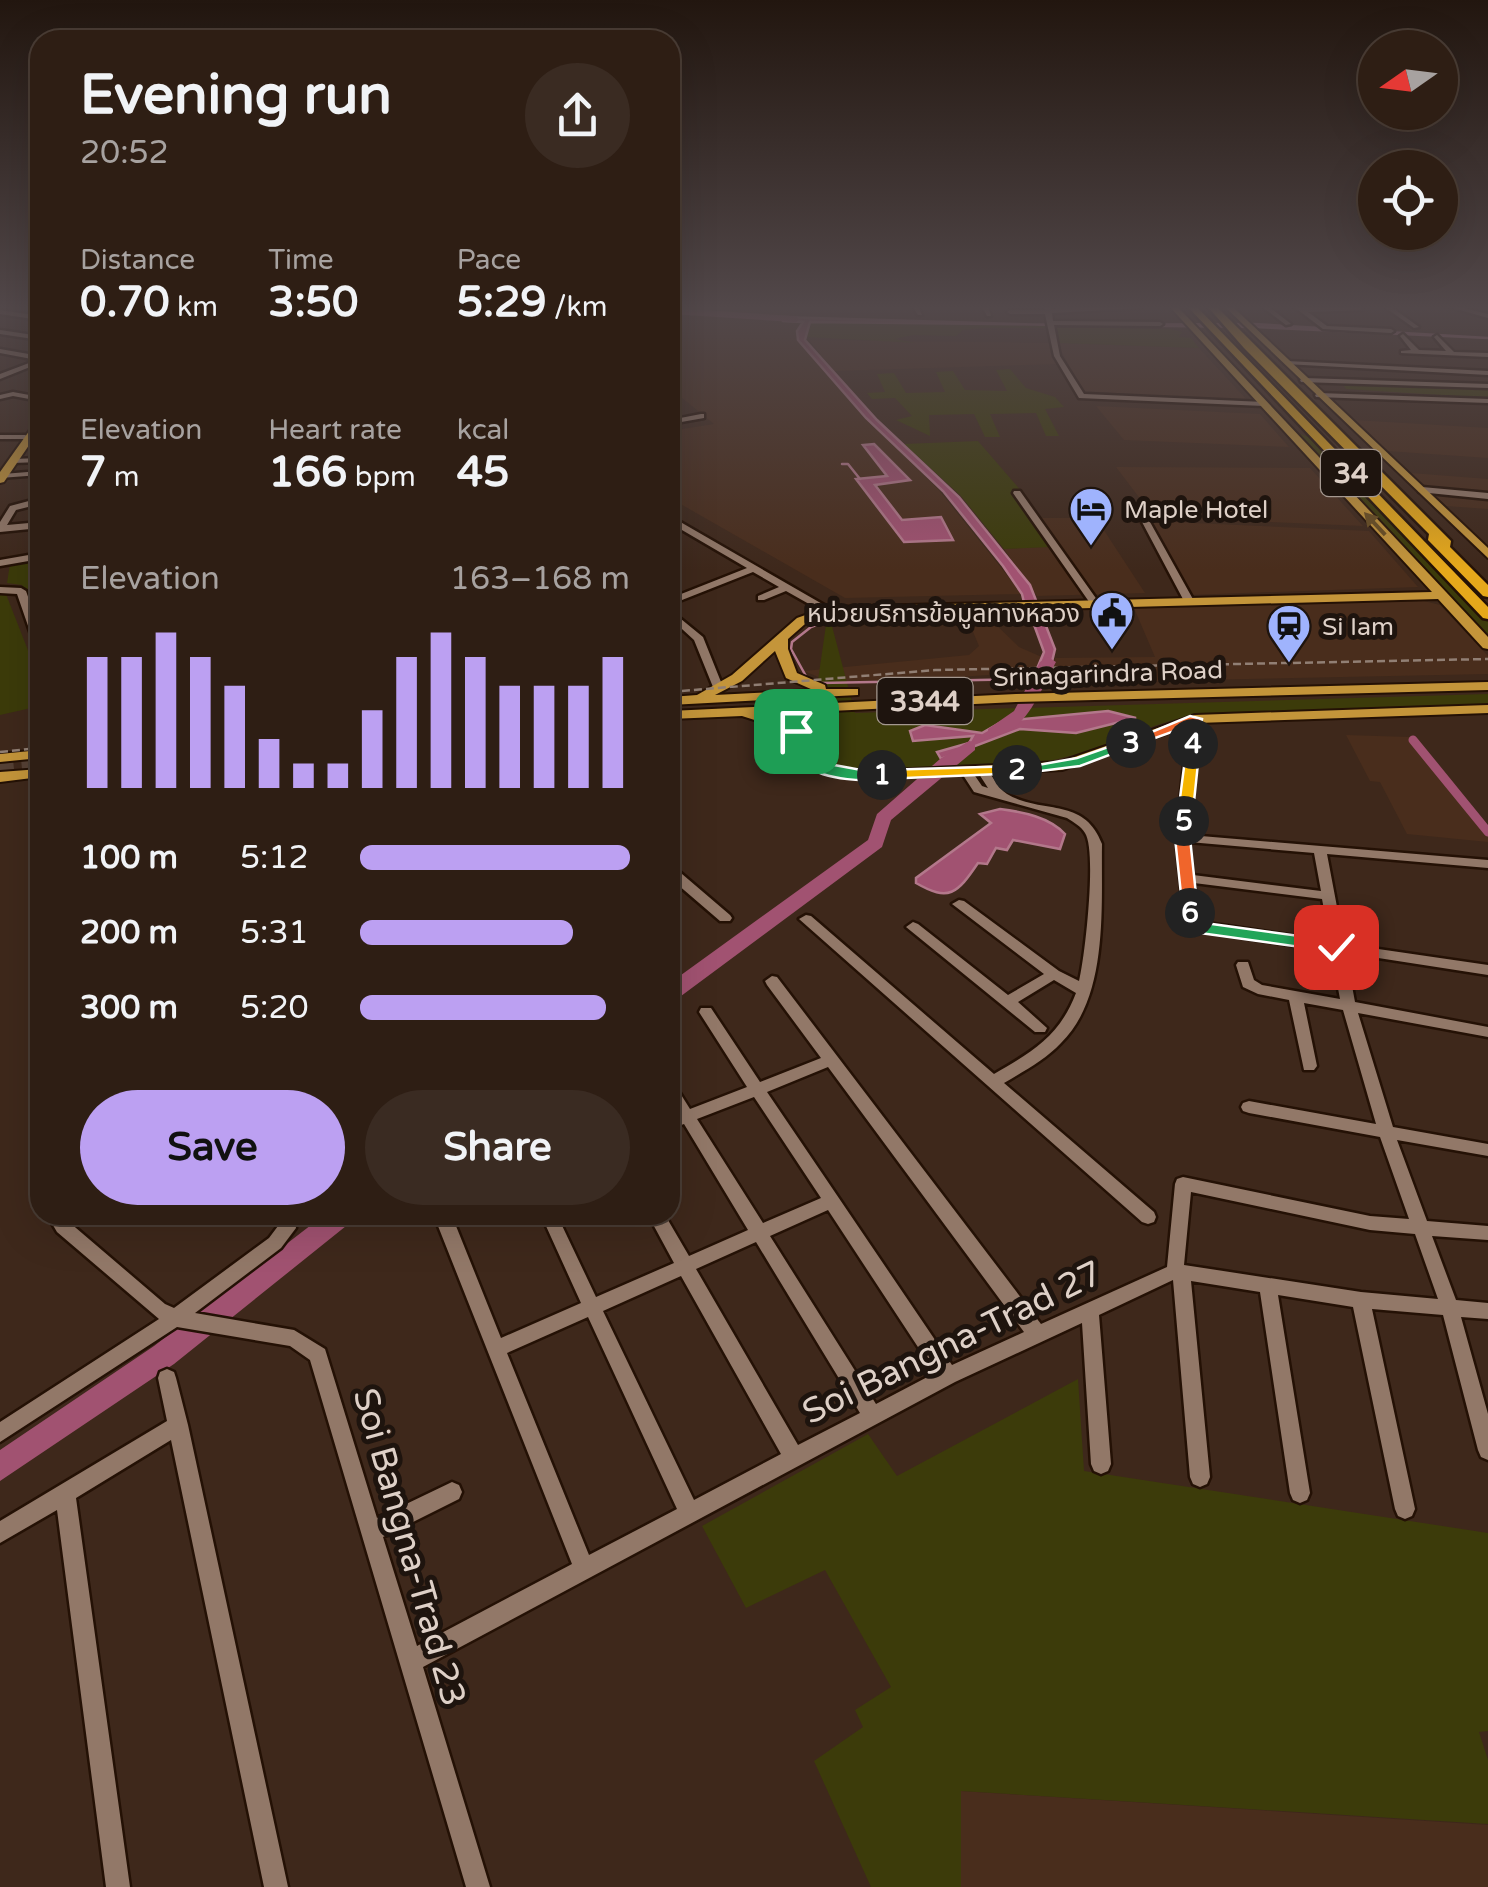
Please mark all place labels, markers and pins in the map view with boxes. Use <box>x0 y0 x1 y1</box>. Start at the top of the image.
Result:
hotel icon: Maple Hotel <box>1068 486 1114 547</box>
place label: Maple Hotel <box>1124 495 1268 525</box>
public building icon: หน่วยบริการข้อมูลทางหลวง <box>1089 590 1135 651</box>
place label: หน่วยบริการข้อมูลทางหลวง <box>807 599 1080 629</box>
station icon: Si Iam <box>1266 603 1312 664</box>
place label: Si Iam <box>1322 612 1394 642</box>
pin <box>754 689 839 774</box>
pin: 3 <box>1106 718 1156 768</box>
pin: 4 <box>1168 719 1218 769</box>
pin: 2 <box>992 745 1042 795</box>
pin: 1 <box>857 750 907 800</box>
pin: 5 <box>1159 796 1209 846</box>
pin: 6 <box>1165 888 1215 938</box>
pin <box>1294 905 1379 990</box>

